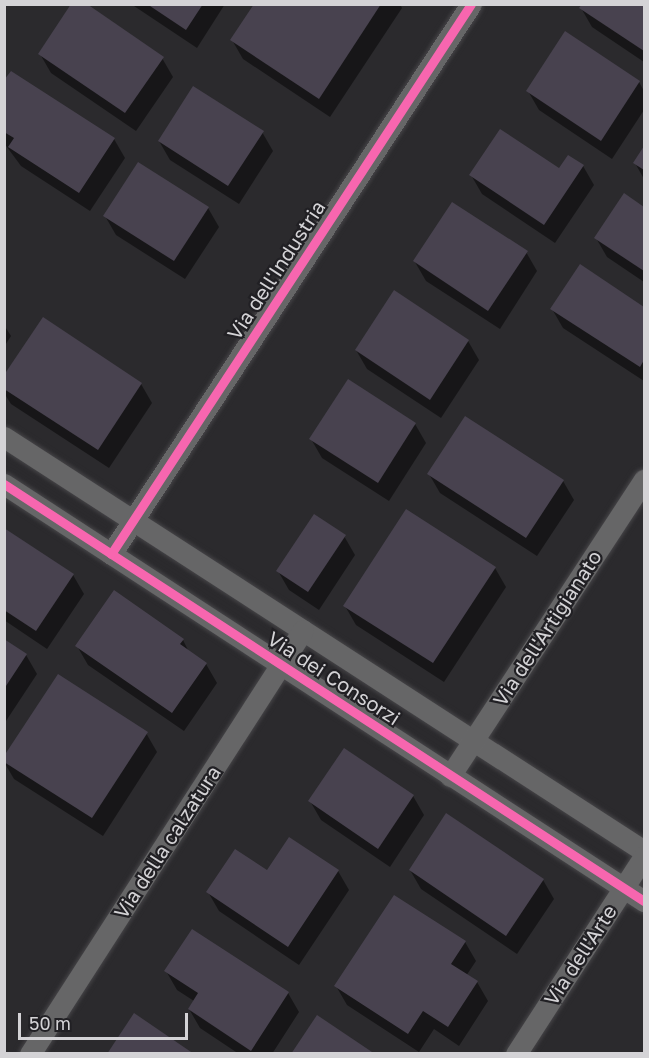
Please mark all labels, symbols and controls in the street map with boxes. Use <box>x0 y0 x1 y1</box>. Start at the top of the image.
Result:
street label: Via dell'Industria <box>222 196 330 344</box>
street label: Via dell'Artigianato <box>488 546 606 710</box>
street label: Via dei Consorzi <box>263 626 405 730</box>
street label: Via della calzatura <box>109 761 225 923</box>
street label: Via dell'Arte <box>539 900 621 1010</box>
scale bar <box>21 1001 190 1039</box>
text: 50 m <box>29 1012 71 1034</box>

